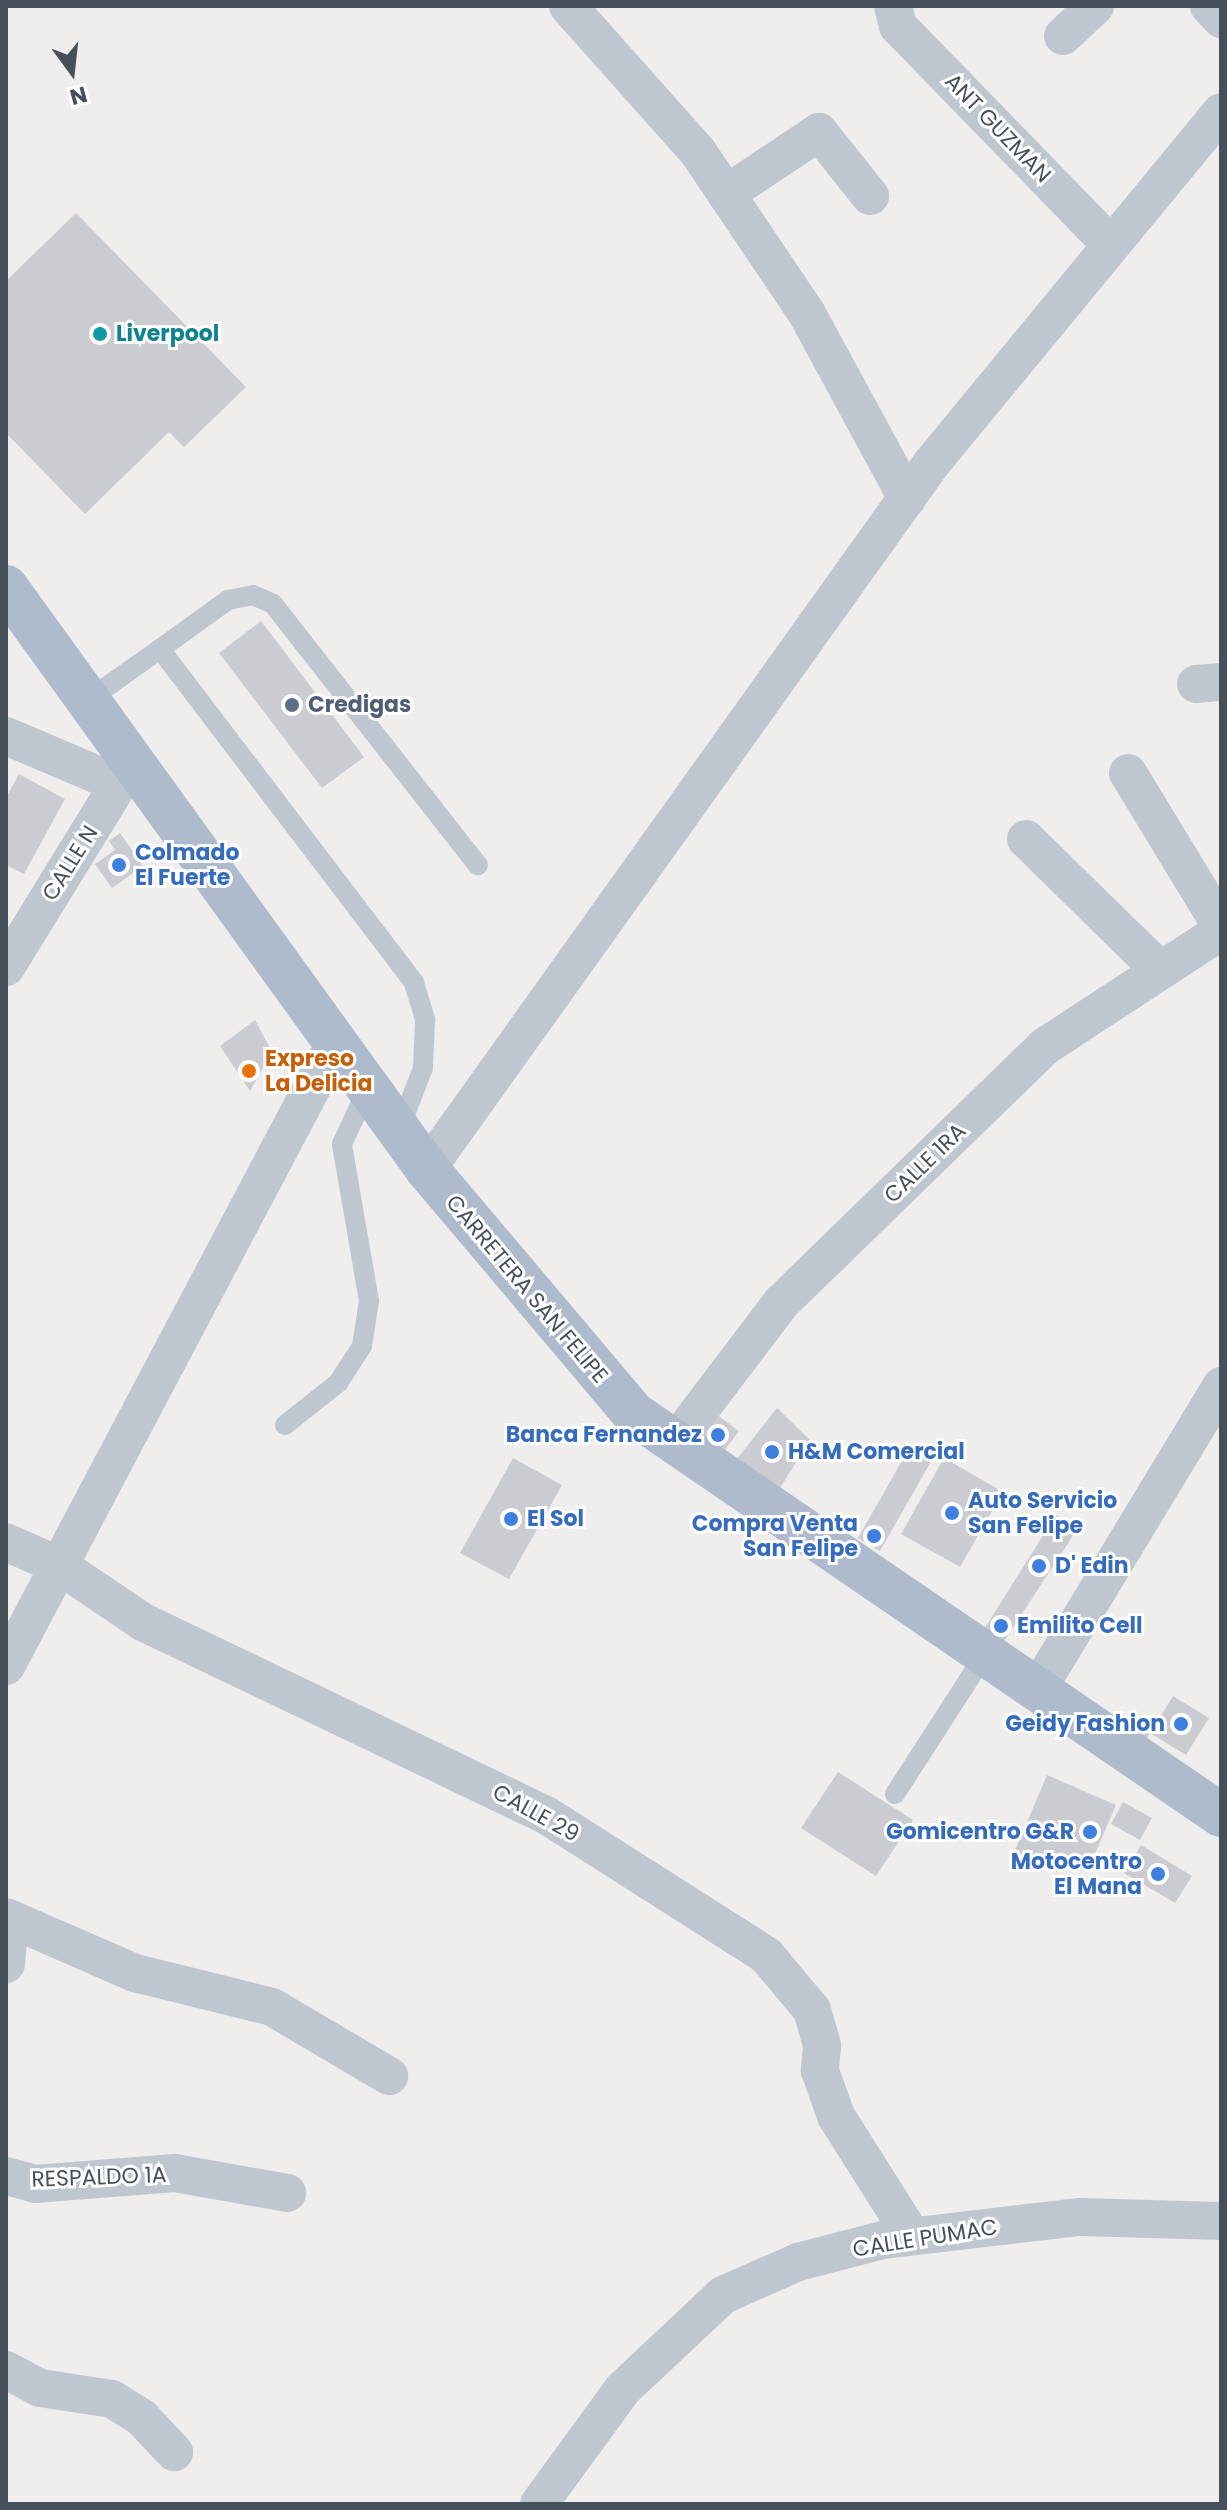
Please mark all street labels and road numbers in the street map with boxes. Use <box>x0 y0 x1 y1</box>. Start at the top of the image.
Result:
street label: ANT GUZMAN <box>939 68 1057 188</box>
street label: CALLE N <box>37 821 103 905</box>
street label: CALLE 1RA <box>879 1118 971 1208</box>
street label: CARRETERA SAN FELIPE <box>441 1190 613 1388</box>
street label: CALLE 29 <box>488 1779 584 1847</box>
street label: RESPALDO 1A <box>31 2161 167 2193</box>
street label: CALLE PUMAC <box>851 2214 999 2262</box>

